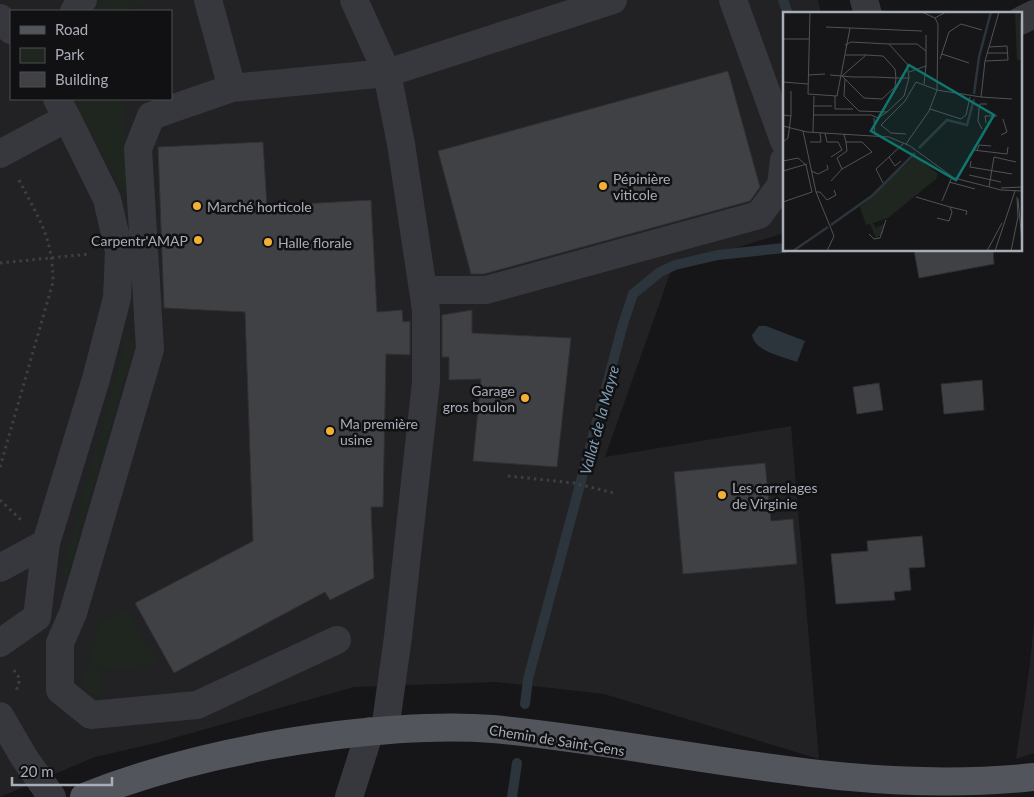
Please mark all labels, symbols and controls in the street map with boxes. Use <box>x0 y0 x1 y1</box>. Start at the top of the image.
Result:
legend <box>10 10 172 100</box>
inset map <box>783 12 1022 251</box>
text: Road <box>55 20 88 38</box>
text: Park <box>55 45 85 63</box>
text: Building <box>55 70 108 88</box>
place label: Pépinière viticole <box>613 170 670 203</box>
marker: Pépinière viticole <box>597 180 609 192</box>
place label: Marché horticole <box>207 198 312 215</box>
marker: Marché horticole <box>191 200 203 212</box>
place label: Carpentr'AMAP <box>91 232 188 249</box>
marker: Carpentr'AMAP <box>192 234 204 246</box>
place label: Halle florale <box>278 234 352 251</box>
marker: Halle florale <box>262 236 274 248</box>
water label: Vallat de la Mayre <box>576 364 622 476</box>
place label: Garage gros boulon <box>443 382 515 415</box>
marker: Garage gros boulon <box>519 392 531 404</box>
place label: Ma première usine <box>340 415 418 448</box>
marker: Ma première usine <box>324 425 336 437</box>
place label: Les carrelages de Virginie <box>732 479 818 512</box>
marker: Les carrelages de Virginie <box>716 489 728 501</box>
street label: Chemin de Saint-Gens <box>488 721 626 759</box>
scale bar <box>12 754 112 786</box>
text: 20 m <box>20 762 54 780</box>

